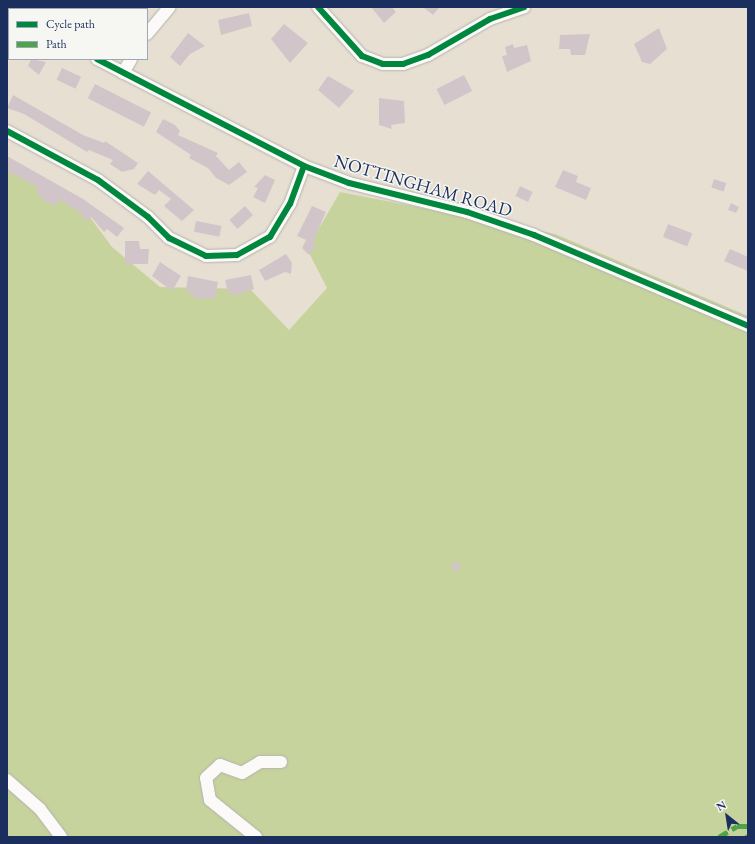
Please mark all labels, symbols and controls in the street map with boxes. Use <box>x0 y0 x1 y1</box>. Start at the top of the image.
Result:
legend <box>8 8 148 60</box>
text: Cycle path <box>46 16 95 32</box>
text: Path <box>46 36 67 52</box>
street label: NOTTINGHAM ROAD <box>332 150 514 222</box>
north arrow <box>707 796 747 836</box>
text: N <box>714 797 728 814</box>

